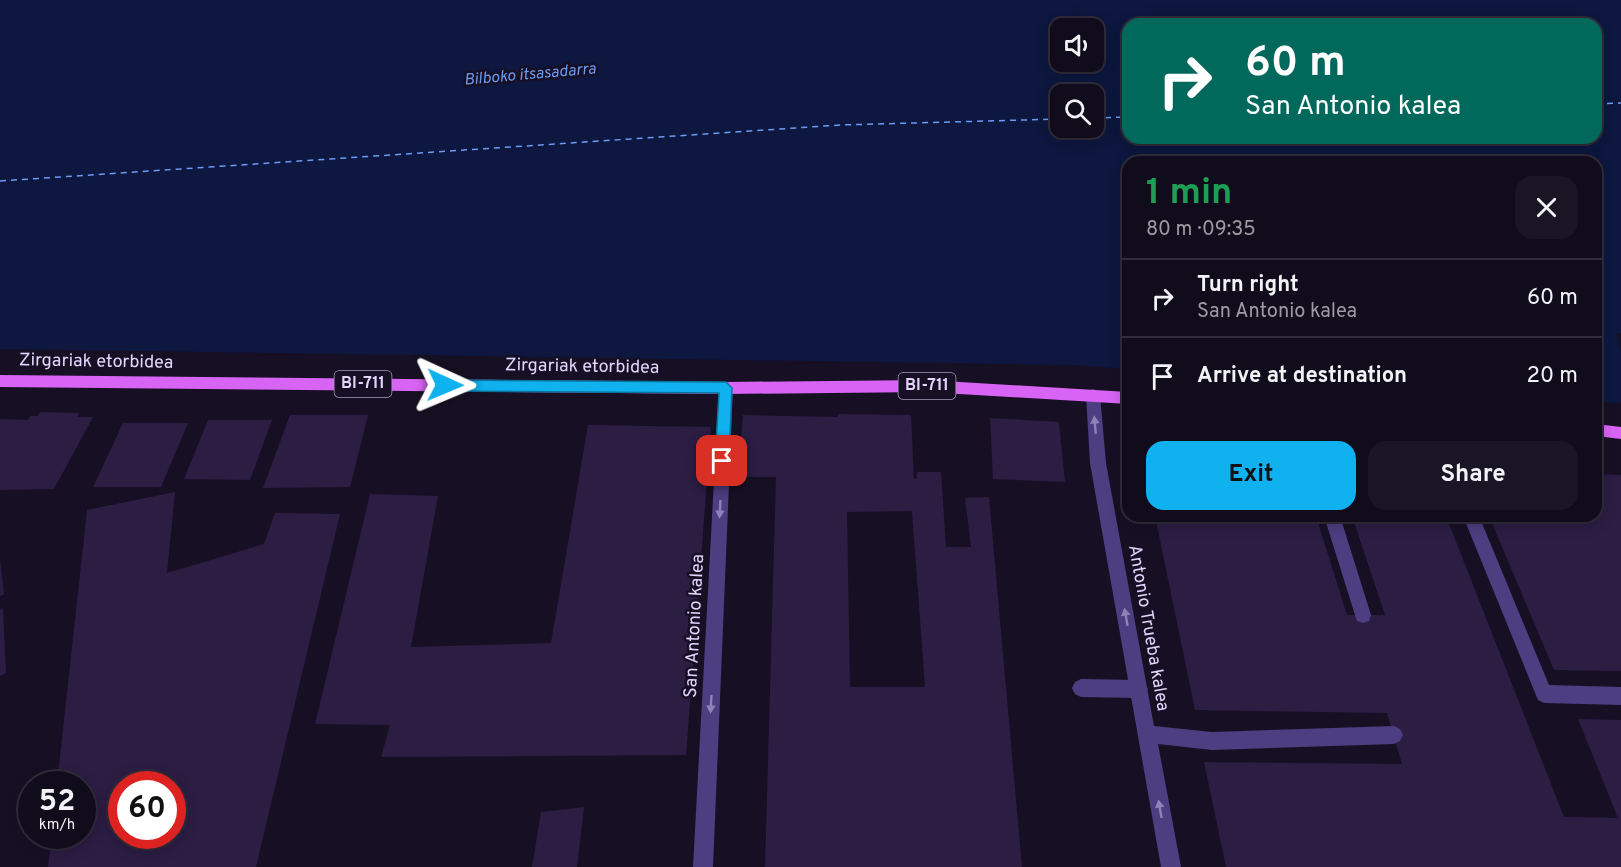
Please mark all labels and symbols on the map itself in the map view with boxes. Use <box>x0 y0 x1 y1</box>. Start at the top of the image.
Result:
water label: Bilboko itsasadarra <box>463 59 597 91</box>
street label: Zirgariak etorbidea <box>19 349 173 375</box>
position arrow <box>413 353 477 417</box>
street label: Zirgariak etorbidea <box>505 354 659 380</box>
road number: BI-711 <box>334 371 392 397</box>
road number: BI-711 <box>898 373 956 399</box>
one-way arrow <box>1090 415 1100 434</box>
pin <box>696 435 747 486</box>
one-way arrow <box>715 499 724 518</box>
street label: Antonio Trueba kalea <box>1122 543 1174 713</box>
street label: San Antonio kalea <box>680 553 710 699</box>
one-way arrow <box>1121 608 1130 627</box>
one-way arrow <box>706 694 715 713</box>
speed limit sign: 60 <box>108 771 186 849</box>
one-way arrow <box>1155 800 1164 819</box>

